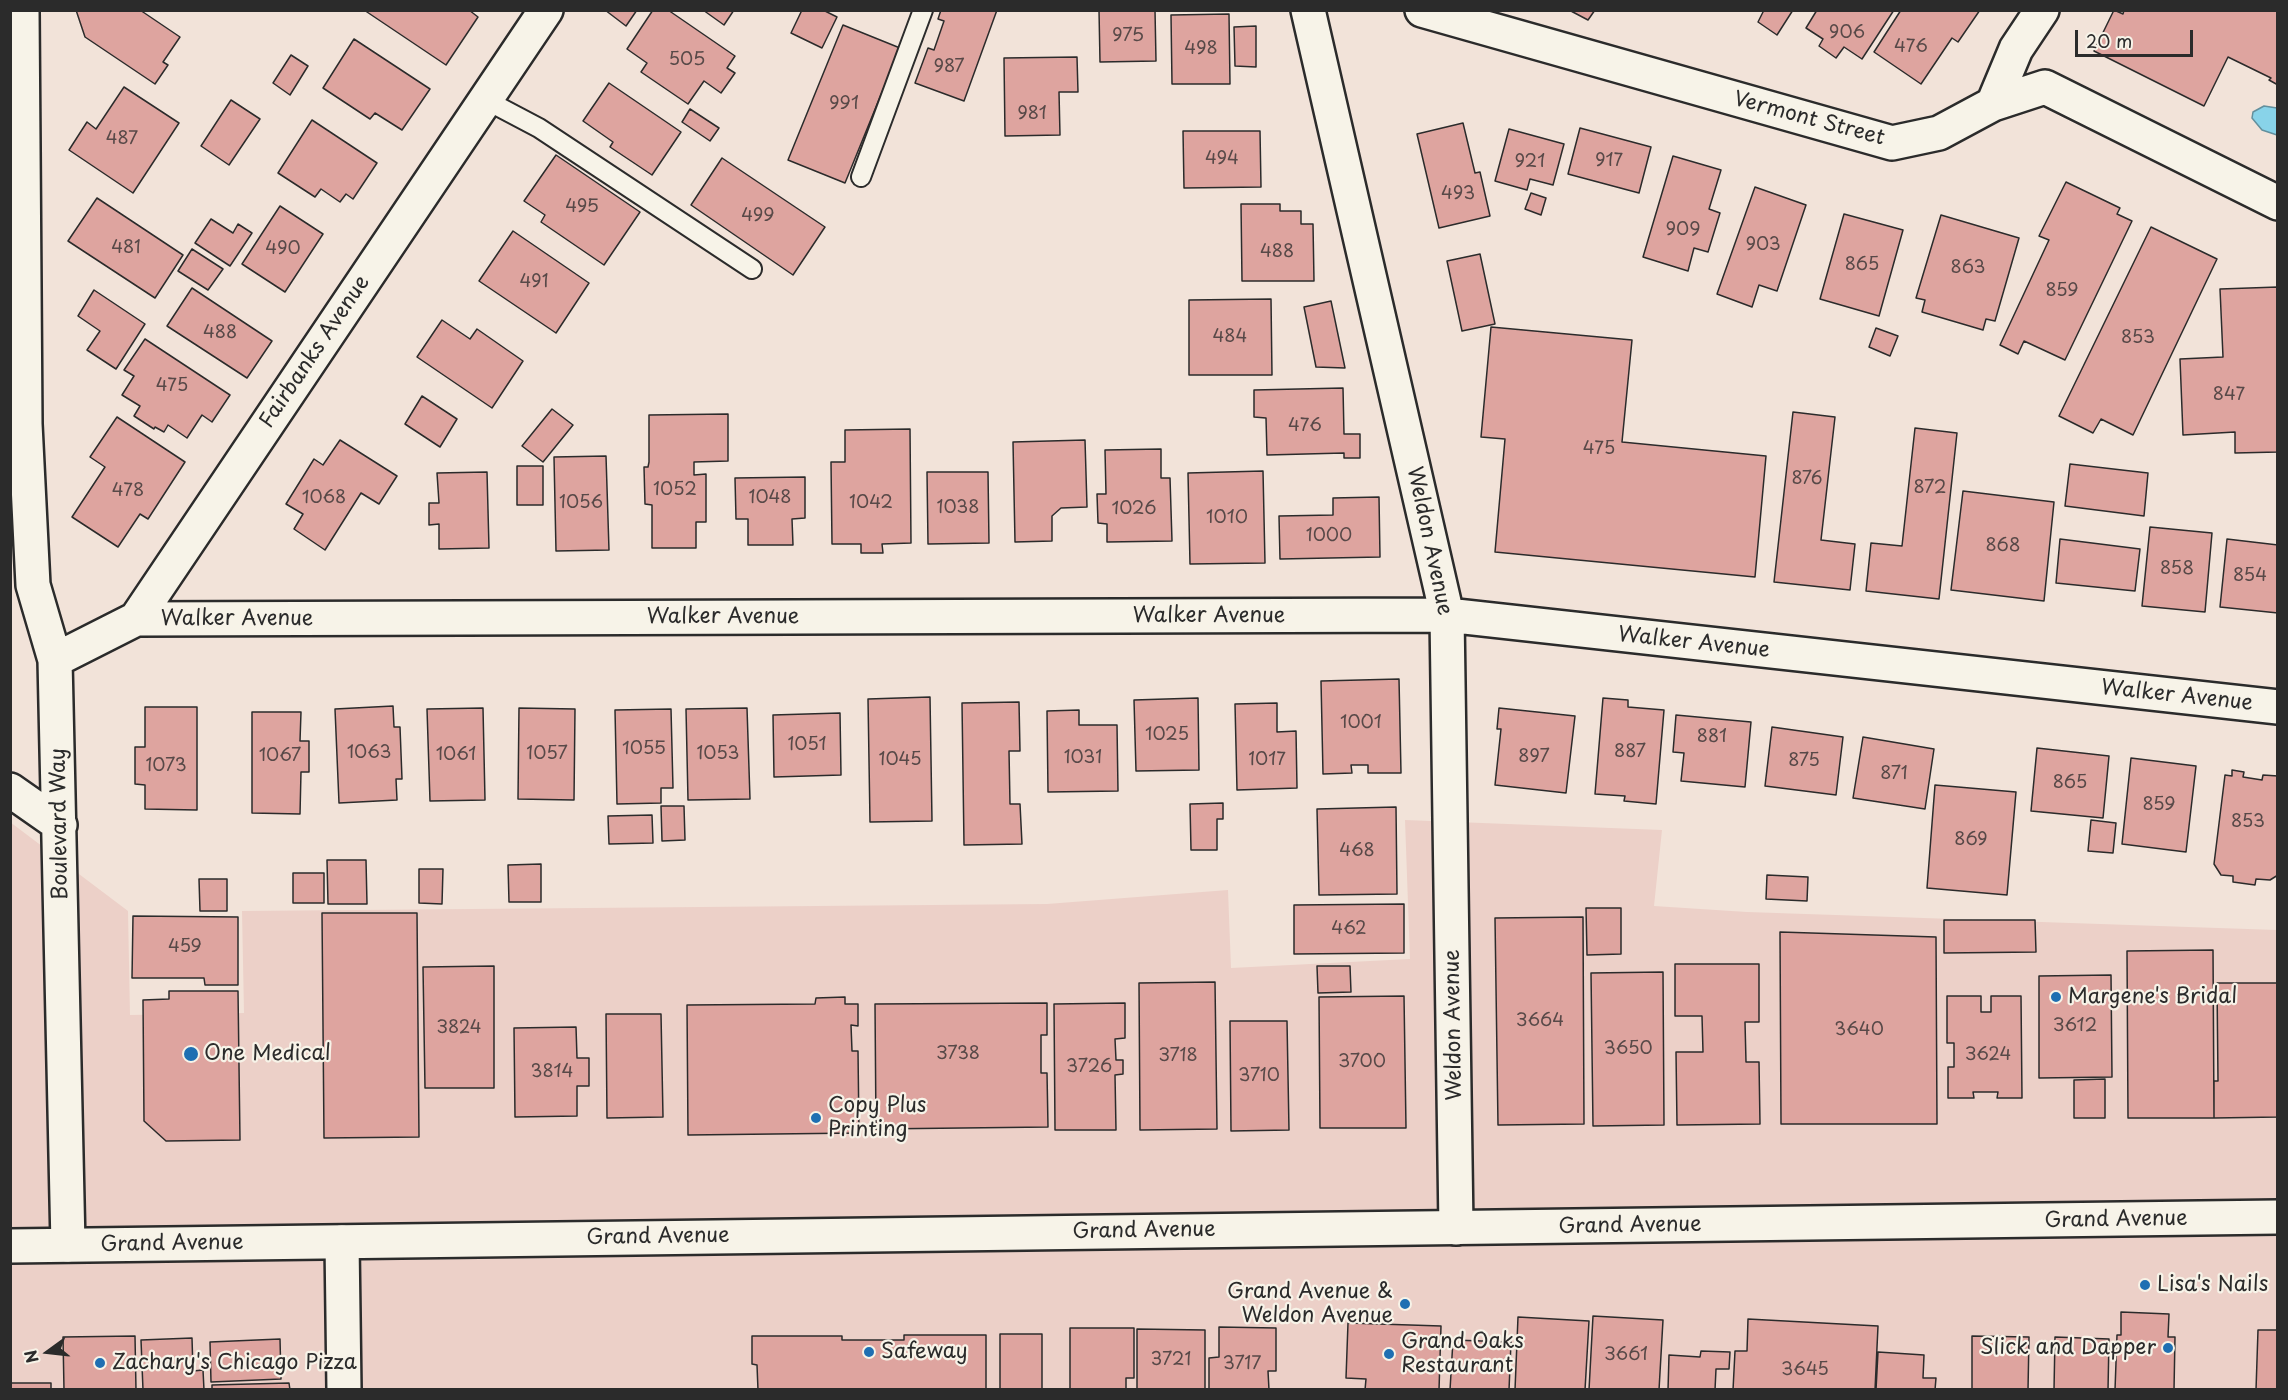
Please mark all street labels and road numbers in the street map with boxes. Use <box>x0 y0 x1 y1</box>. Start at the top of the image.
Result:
street label: Vermont Street <box>1731 87 1887 151</box>
street label: Fairbanks Avenue <box>255 271 375 433</box>
street label: Weldon Avenue <box>1401 464 1457 618</box>
street label: Walker Avenue <box>1133 603 1285 629</box>
street label: Walker Avenue <box>647 604 799 630</box>
street label: Walker Avenue <box>161 606 313 632</box>
street label: Walker Avenue <box>1617 622 1771 664</box>
street label: Walker Avenue <box>2100 675 2254 717</box>
street label: Boulevard Way <box>46 748 74 900</box>
street label: Weldon Avenue <box>1440 949 1468 1101</box>
street label: Grand Avenue <box>2044 1206 2188 1234</box>
street label: Grand Avenue <box>1558 1212 1702 1240</box>
street label: Grand Avenue <box>1072 1217 1216 1245</box>
street label: Grand Avenue <box>586 1223 730 1251</box>
street label: Grand Avenue <box>100 1230 244 1258</box>

